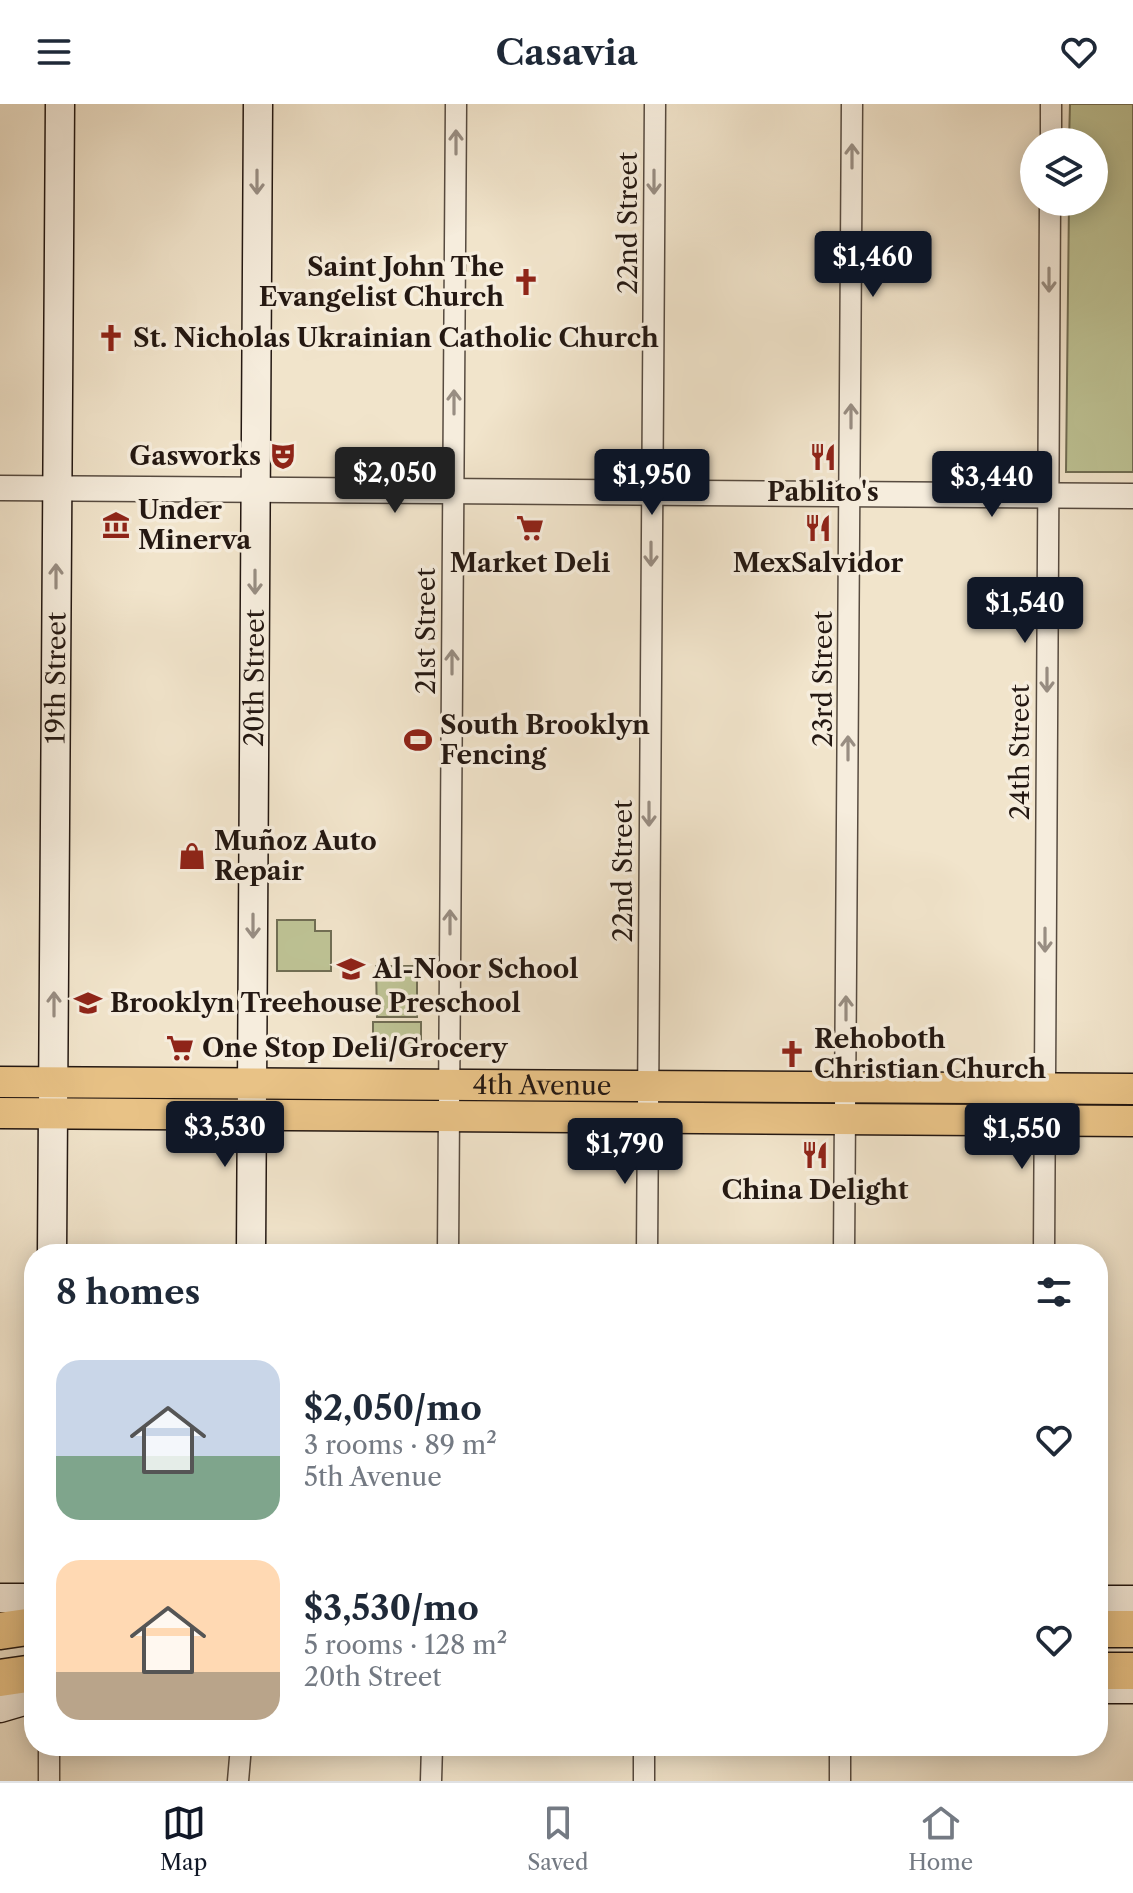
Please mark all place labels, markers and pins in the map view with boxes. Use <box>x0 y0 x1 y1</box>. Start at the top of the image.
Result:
pin: $1,460 <box>808 231 938 299</box>
place label: Saint John The Evangelist Church <box>259 251 504 313</box>
church icon: Saint John The Evangelist Church <box>511 267 541 297</box>
place label: St. Nicholas Ukrainian Catholic Church <box>133 322 659 354</box>
church icon: St. Nicholas Ukrainian Catholic Church <box>96 323 126 353</box>
place label: Gasworks <box>129 440 261 472</box>
theatre icon: Gasworks <box>268 441 298 471</box>
restaurant icon: Pablito's <box>808 442 838 472</box>
pin: $2,050 <box>330 447 460 515</box>
pin: $1,950 <box>587 449 717 517</box>
pin: $3,440 <box>927 451 1057 519</box>
place label: Pablito's <box>767 476 879 508</box>
place label: Under Minerva <box>138 494 252 556</box>
museum icon: Under Minerva <box>101 510 131 540</box>
supermarket icon: Market Deli <box>515 513 545 543</box>
restaurant icon: MexSalvidor <box>803 513 833 543</box>
place label: Market Deli <box>450 547 610 579</box>
place label: MexSalvidor <box>733 547 904 579</box>
pin: $1,540 <box>960 577 1090 645</box>
place label: South Brooklyn Fencing <box>440 709 650 771</box>
sports icon: South Brooklyn Fencing <box>403 725 433 755</box>
place label: Muñoz Auto Repair <box>214 825 377 887</box>
shop icon: Muñoz Auto Repair <box>177 841 207 871</box>
place label: Al-Noor School <box>372 953 578 985</box>
school or university icon: Al-Noor School <box>336 954 366 984</box>
place label: Brooklyn Treehouse Preschool <box>110 987 521 1019</box>
school or university icon: Brooklyn Treehouse Preschool <box>73 988 103 1018</box>
place label: Rehoboth Christian Church <box>814 1023 1046 1085</box>
place label: One Stop Deli/Grocery <box>202 1032 509 1064</box>
supermarket icon: One Stop Deli/Grocery <box>165 1033 195 1063</box>
church icon: Rehoboth Christian Church <box>777 1039 807 1069</box>
pin: $3,530 <box>160 1101 290 1169</box>
pin: $1,550 <box>957 1103 1087 1171</box>
pin: $1,790 <box>560 1118 690 1186</box>
restaurant icon: China Delight <box>800 1140 830 1170</box>
place label: China Delight <box>722 1174 909 1206</box>

